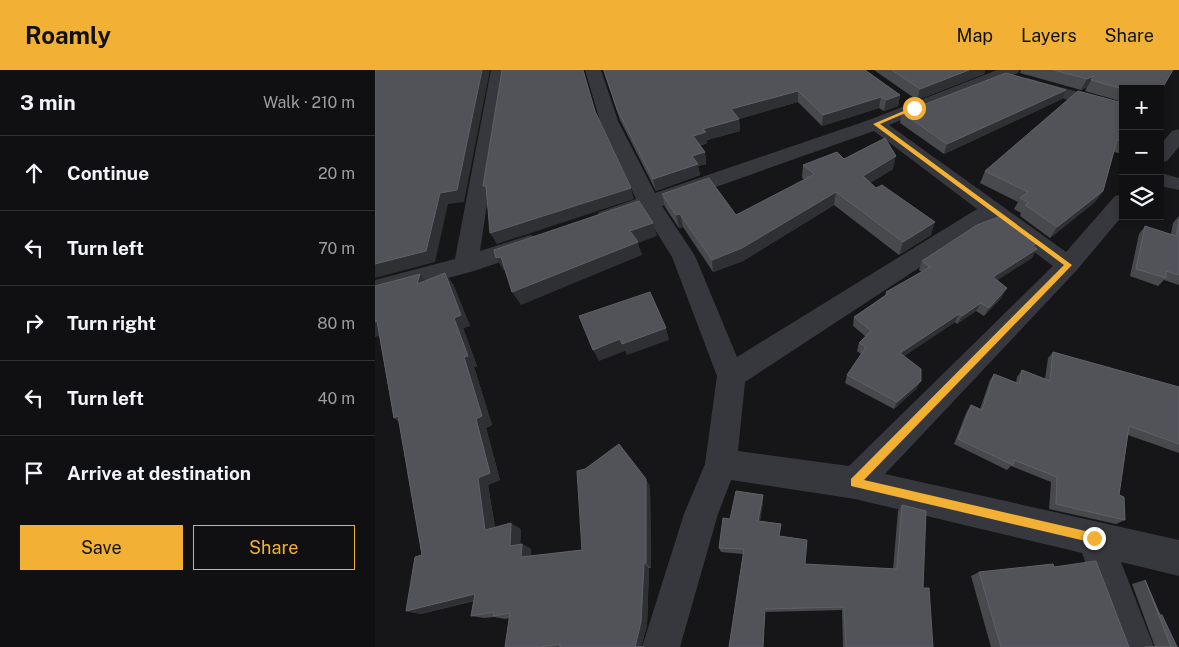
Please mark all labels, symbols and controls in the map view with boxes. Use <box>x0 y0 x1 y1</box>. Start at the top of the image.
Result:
text: Roamly <box>25 21 111 49</box>
text: Map <box>957 25 993 46</box>
text: Layers <box>1021 25 1077 46</box>
text: Share <box>1105 25 1154 46</box>
map controls <box>1119 85 1164 220</box>
button: + <box>1119 85 1164 130</box>
text: 3 min <box>20 90 76 115</box>
text: Walk · 210 m <box>263 93 355 112</box>
route start <box>903 97 926 120</box>
button: − <box>1119 130 1164 175</box>
icon: ahead <box>20 159 48 187</box>
text: Continue <box>67 162 149 184</box>
text: 20 m <box>318 164 355 183</box>
button: layers <box>1119 175 1164 220</box>
icon: left <box>20 234 48 262</box>
text: Turn left <box>67 237 144 259</box>
text: 70 m <box>318 239 355 258</box>
icon: right <box>20 309 48 337</box>
text: Turn right <box>67 312 156 334</box>
text: 80 m <box>317 314 355 333</box>
icon: left <box>20 384 48 412</box>
text: Turn left <box>67 387 144 409</box>
text: 40 m <box>317 389 355 408</box>
icon: arrive <box>20 459 48 487</box>
text: Arrive at destination <box>67 462 251 484</box>
button: Save <box>20 525 183 570</box>
button: Share <box>193 525 355 570</box>
route end <box>1083 527 1106 550</box>

